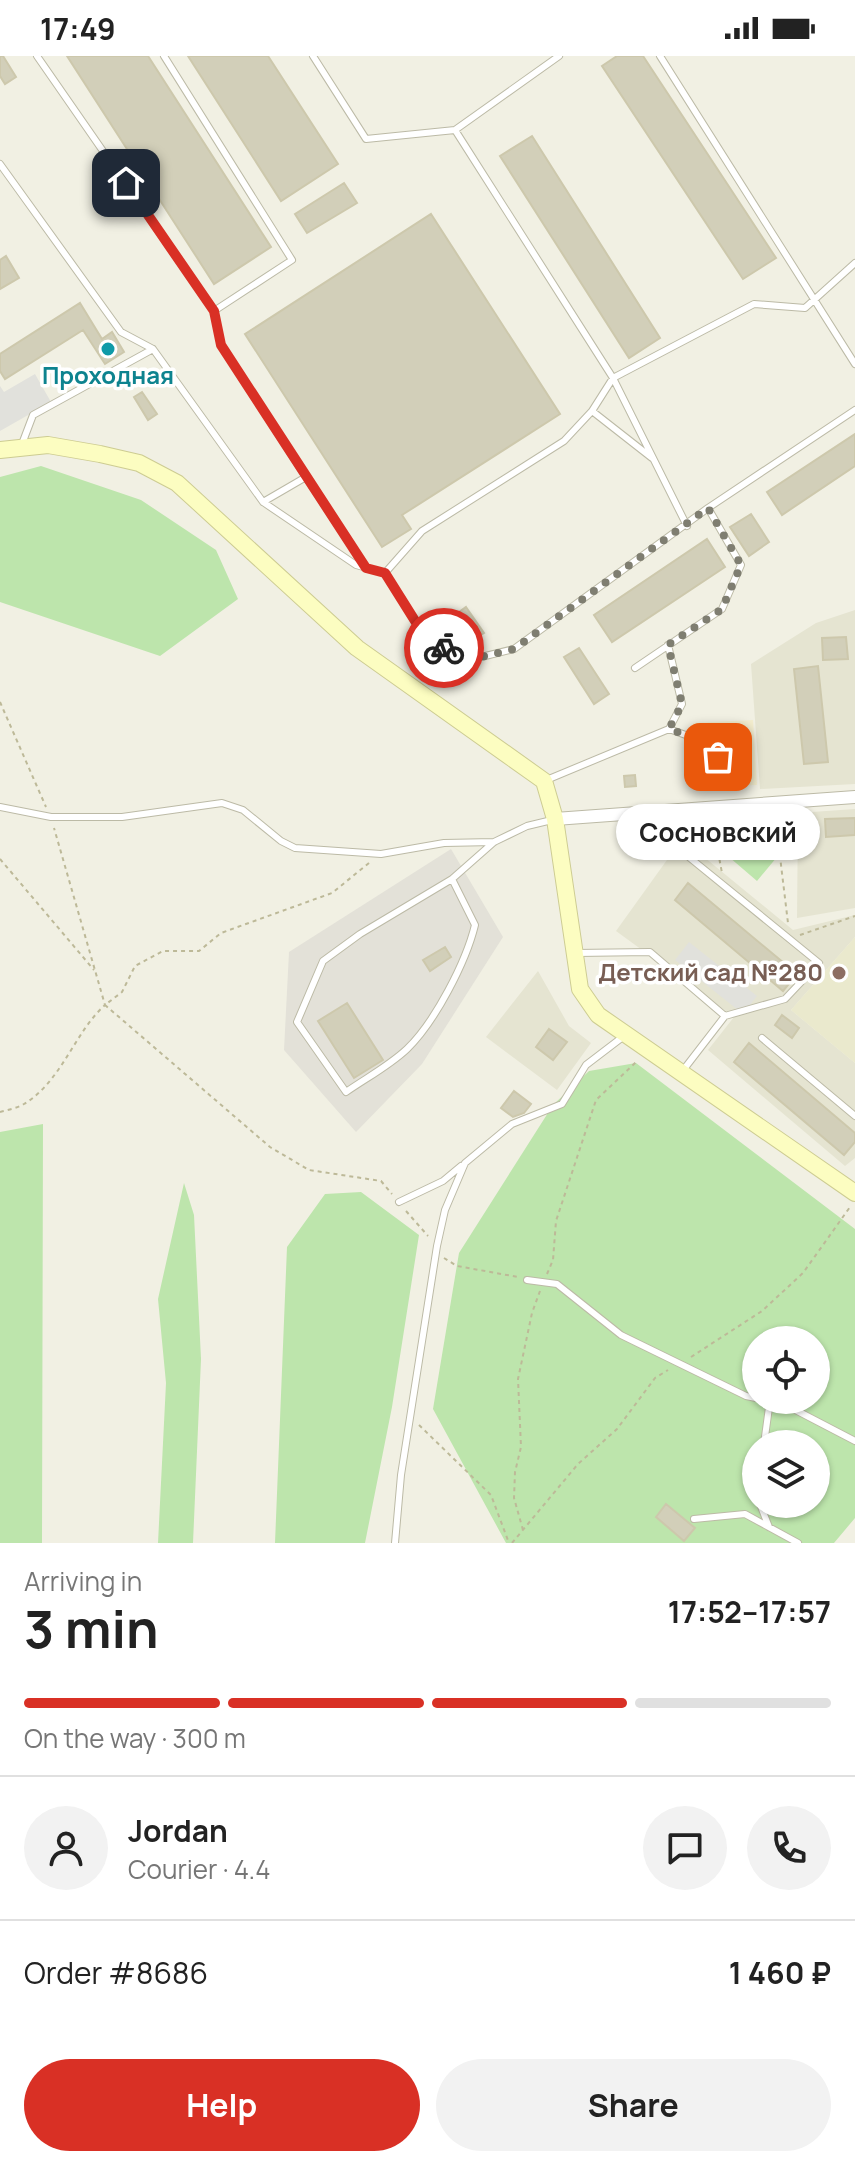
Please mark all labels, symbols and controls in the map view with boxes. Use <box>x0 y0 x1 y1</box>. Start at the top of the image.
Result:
text: 17:49 <box>40 8 116 49</box>
pin <box>92 149 160 217</box>
icon: home <box>104 161 148 205</box>
marker: Проходная <box>99 340 117 358</box>
place label: Проходная <box>42 358 174 391</box>
courier <box>404 608 484 688</box>
icon: bike <box>422 626 466 670</box>
pin <box>684 723 752 791</box>
icon: bag <box>696 735 740 779</box>
callout: Сосновский <box>616 805 820 861</box>
text: Сосновский <box>639 814 797 850</box>
place label: Детский сад №280 <box>598 955 823 988</box>
marker: Детский сад №280 <box>830 964 848 982</box>
map controls <box>742 1326 830 1518</box>
button: locate <box>742 1326 830 1414</box>
button: layers <box>742 1430 830 1518</box>
text: Arriving in <box>24 1563 142 1599</box>
text: 17:52–17:57 <box>668 1591 831 1632</box>
text: 3 min <box>24 1593 159 1664</box>
text: On the way · 300 m <box>24 1720 246 1756</box>
button: person <box>24 1806 108 1890</box>
button: chat <box>643 1806 727 1890</box>
button: phone <box>747 1806 831 1890</box>
text: Jordan <box>128 1810 228 1851</box>
text: Courier · 4.4 <box>128 1851 270 1887</box>
text: Order #8686 <box>24 1952 208 1993</box>
text: 1 460 ₽ <box>729 1952 831 1993</box>
button: Help <box>24 2059 420 2151</box>
button: Share <box>436 2059 831 2151</box>

